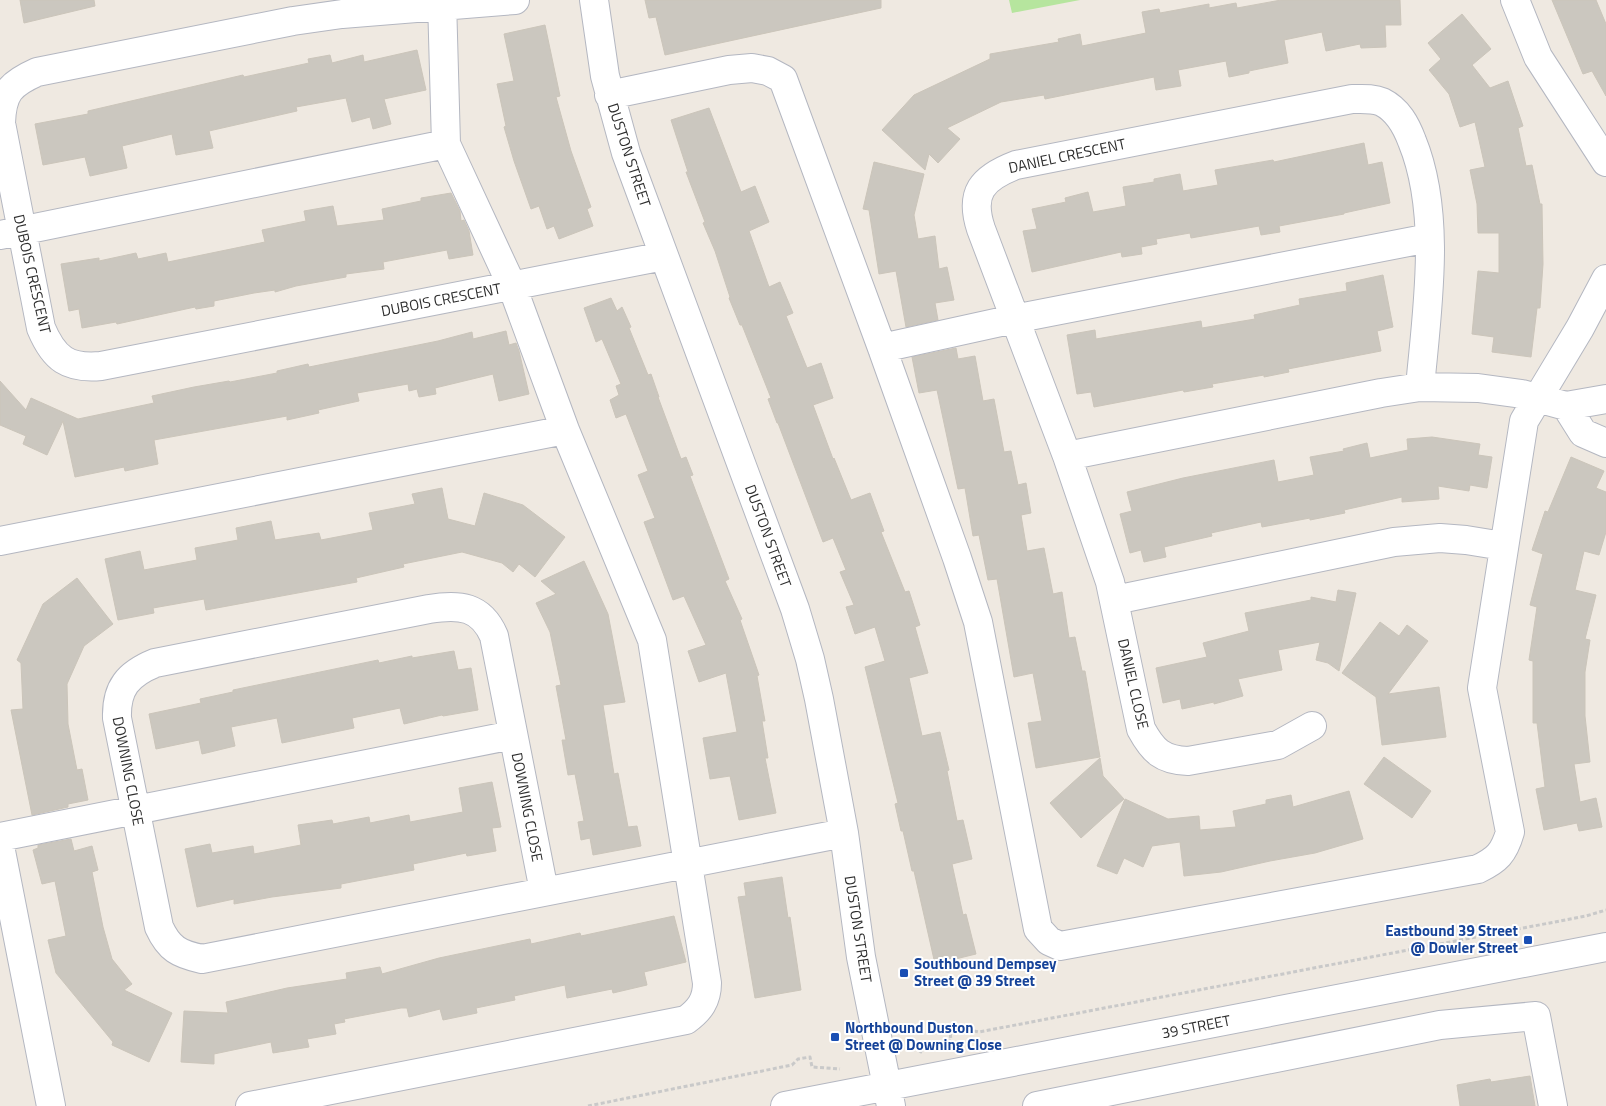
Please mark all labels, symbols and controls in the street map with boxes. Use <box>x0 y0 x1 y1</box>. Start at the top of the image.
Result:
street label: DUSTON STREET <box>602 100 657 210</box>
street label: DANIEL CRESCENT <box>1006 132 1128 179</box>
street label: DUBOIS CRESCENT <box>8 212 57 336</box>
street label: DUBOIS CRESCENT <box>379 277 503 322</box>
street label: DUSTON STREET <box>739 481 798 591</box>
street label: DANIEL CLOSE <box>1112 636 1155 731</box>
street label: DOWNING CLOSE <box>107 714 150 827</box>
street label: DOWNING CLOSE <box>506 750 549 863</box>
street label: DUSTON STREET <box>839 874 878 984</box>
place label: Eastbound 39 Street @ Dowler Street <box>1385 919 1519 959</box>
marker: Eastbound 39 Street @ Dowler Street <box>1522 934 1534 946</box>
place label: Southbound Dempsey Street @ 39 Street <box>914 952 1057 992</box>
marker: Southbound Dempsey Street @ 39 Street <box>898 967 910 979</box>
street label: 39 STREET <box>1159 1009 1232 1044</box>
place label: Northbound Duston Street @ Downing Close <box>845 1016 1002 1056</box>
marker: Northbound Duston Street @ Downing Close <box>829 1031 841 1043</box>

